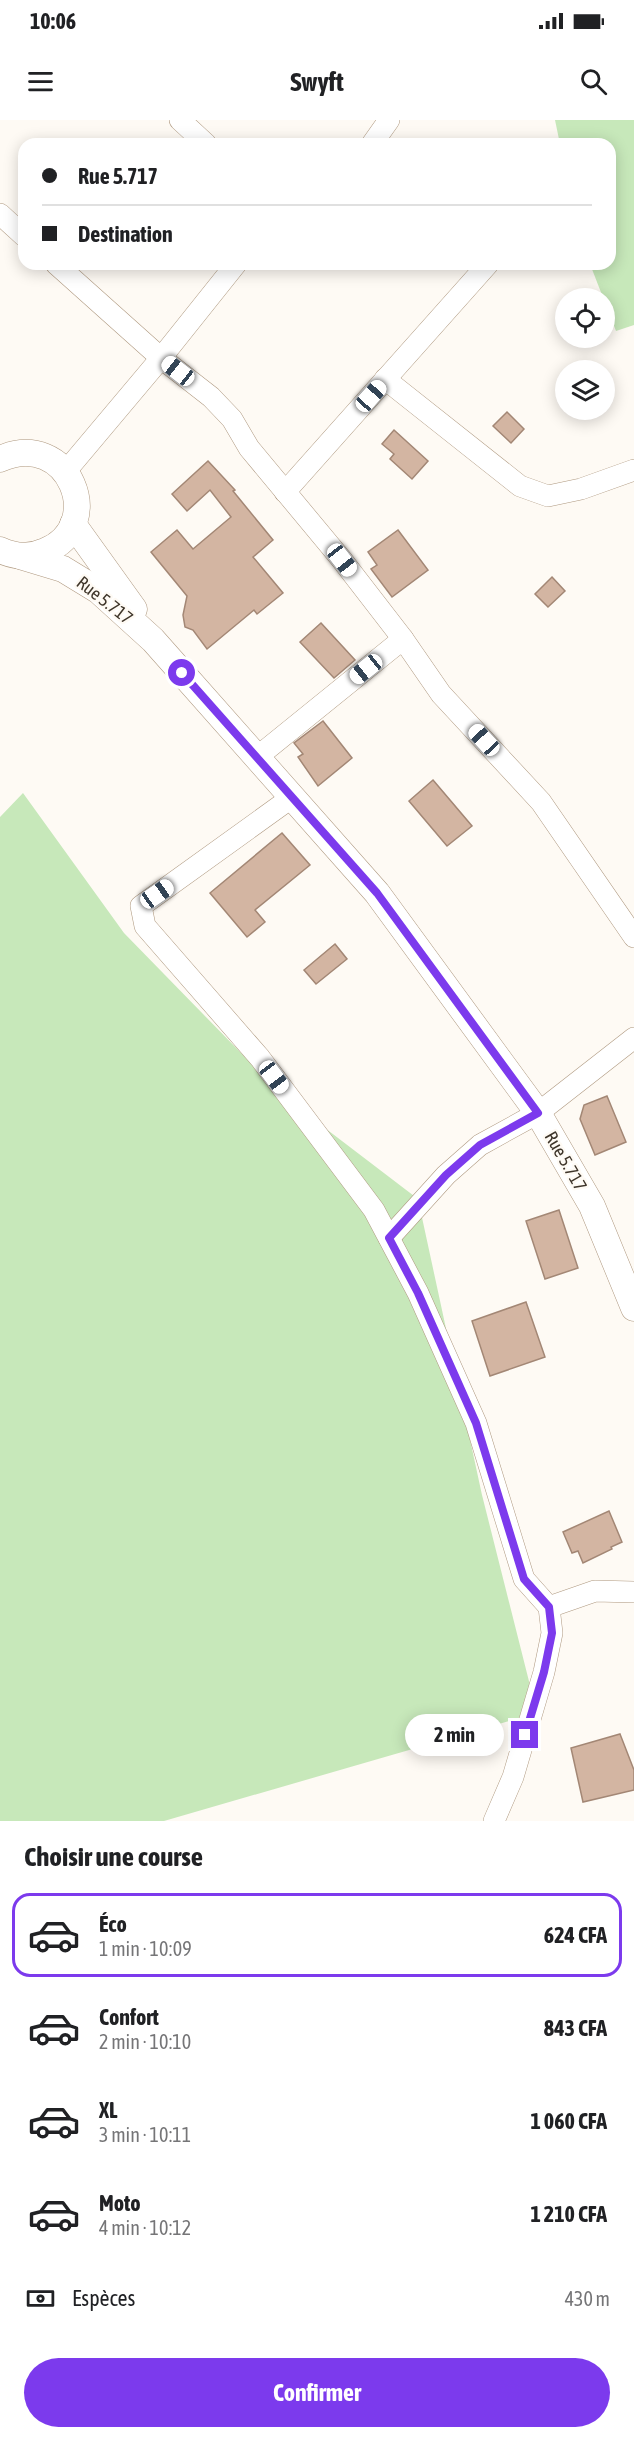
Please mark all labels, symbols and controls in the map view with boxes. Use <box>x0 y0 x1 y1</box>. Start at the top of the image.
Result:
text: 10:06 <box>30 8 76 34</box>
icon: menu <box>24 65 57 98</box>
icon: search <box>577 65 610 98</box>
text: Swyft <box>290 66 344 97</box>
text: Rue 5.717 <box>78 163 158 189</box>
text: Destination <box>78 221 173 247</box>
map controls <box>555 288 615 420</box>
button: locate <box>555 288 615 348</box>
car <box>158 353 198 389</box>
button: layers <box>555 360 615 420</box>
car <box>352 377 390 415</box>
car <box>324 540 360 580</box>
street label: Rue 5.717 <box>73 572 137 628</box>
car <box>346 651 386 687</box>
route start <box>168 659 195 686</box>
car <box>465 721 503 759</box>
car <box>137 876 177 912</box>
car <box>256 1057 292 1097</box>
street label: Rue 5.717 <box>541 1127 591 1195</box>
callout: 2 min <box>405 1714 504 1756</box>
route end <box>511 1721 538 1748</box>
text: 2 min <box>434 1723 475 1746</box>
text: Choisir une course <box>24 1841 203 1872</box>
icon: car <box>27 1908 81 1962</box>
text: Éco <box>99 1911 127 1937</box>
text: 624 CFA <box>544 1922 607 1948</box>
text: 1 min · 10:09 <box>99 1937 192 1960</box>
icon: car <box>27 2001 81 2055</box>
text: Confort <box>99 2004 159 2030</box>
text: 843 CFA <box>544 2015 607 2041</box>
text: 2 min · 10:10 <box>99 2030 191 2053</box>
icon: car <box>27 2094 81 2148</box>
text: XL <box>99 2097 117 2123</box>
text: 1 060 CFA <box>531 2108 607 2134</box>
text: 3 min · 10:11 <box>99 2123 191 2146</box>
icon: car <box>27 2187 81 2241</box>
text: Moto <box>99 2190 141 2216</box>
text: 1 210 CFA <box>531 2201 607 2227</box>
text: 4 min · 10:12 <box>99 2216 191 2239</box>
icon: cash <box>24 2282 57 2315</box>
text: Espèces <box>72 2285 135 2311</box>
text: 430 m <box>565 2287 610 2310</box>
button: Confirmer <box>24 2358 610 2427</box>

